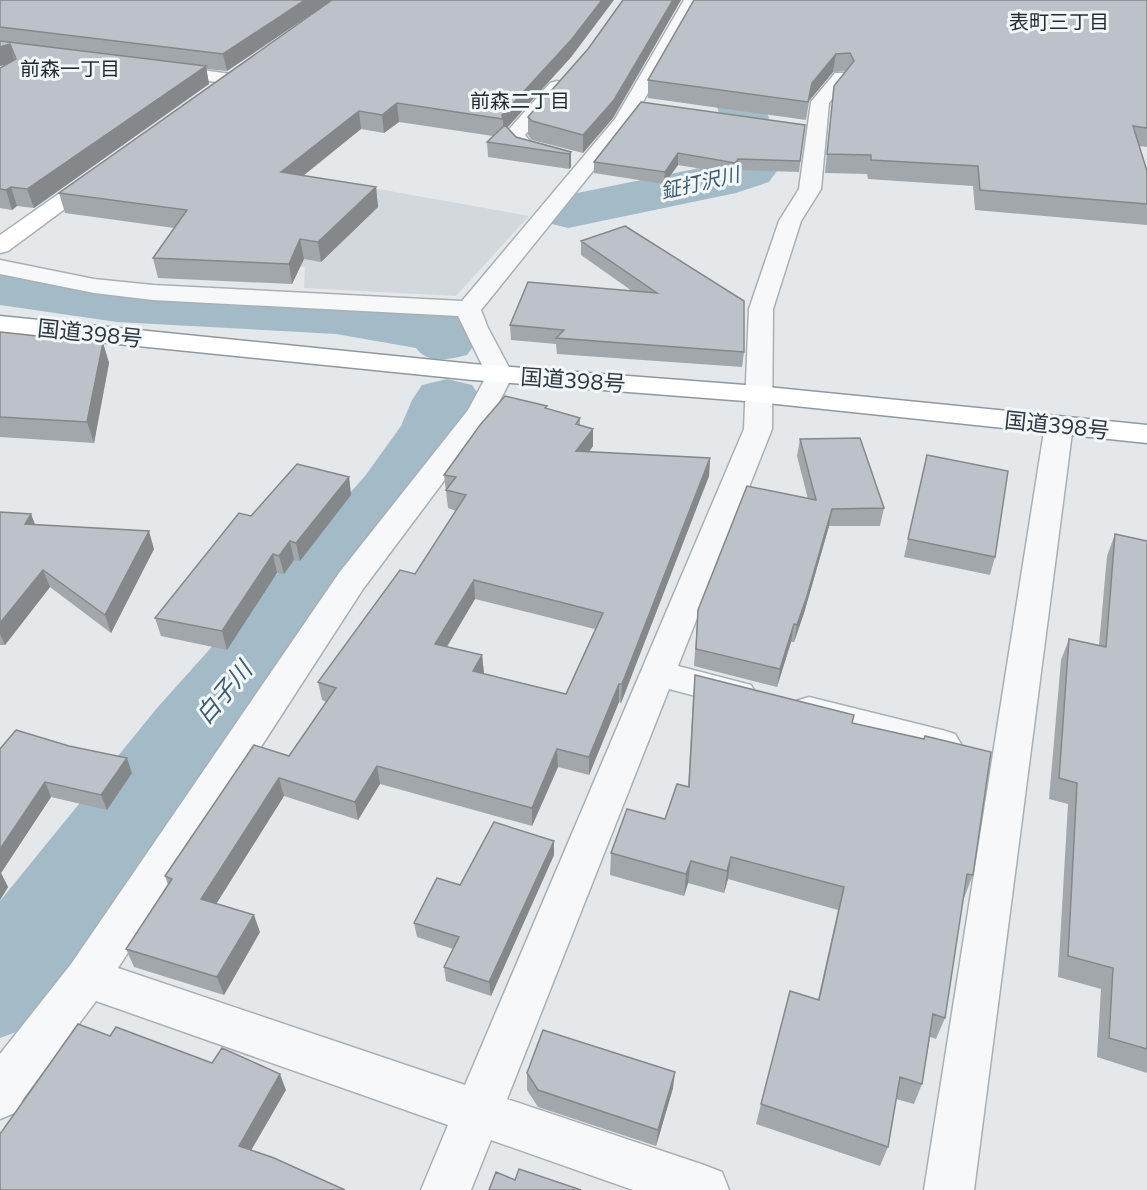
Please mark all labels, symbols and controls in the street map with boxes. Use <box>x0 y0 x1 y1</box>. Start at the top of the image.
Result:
district label: 表町三丁目 <box>1009 9 1109 33</box>
district label: 前森一丁目 <box>20 56 120 80</box>
district label: 前森二丁目 <box>470 88 570 112</box>
water label: 鉦打沢川 <box>658 161 743 203</box>
street label: 国道398号 <box>36 314 144 351</box>
street label: 国道398号 <box>520 362 626 397</box>
street label: 国道398号 <box>1003 406 1111 443</box>
water label: 白子川 <box>189 653 259 729</box>

